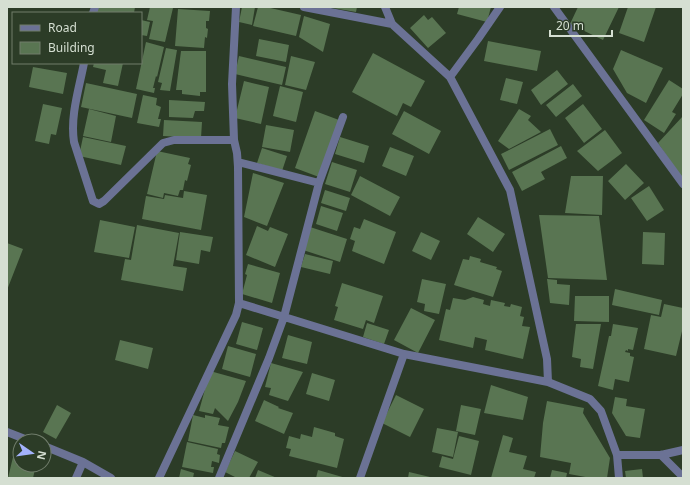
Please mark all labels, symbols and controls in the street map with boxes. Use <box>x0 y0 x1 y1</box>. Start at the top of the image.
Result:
legend <box>12 12 142 64</box>
scale bar <box>550 12 612 38</box>
text: 20 m <box>556 17 584 34</box>
text: Road <box>48 19 77 36</box>
text: Building <box>48 39 95 56</box>
north arrow <box>12 433 52 473</box>
text: N <box>34 449 51 461</box>

